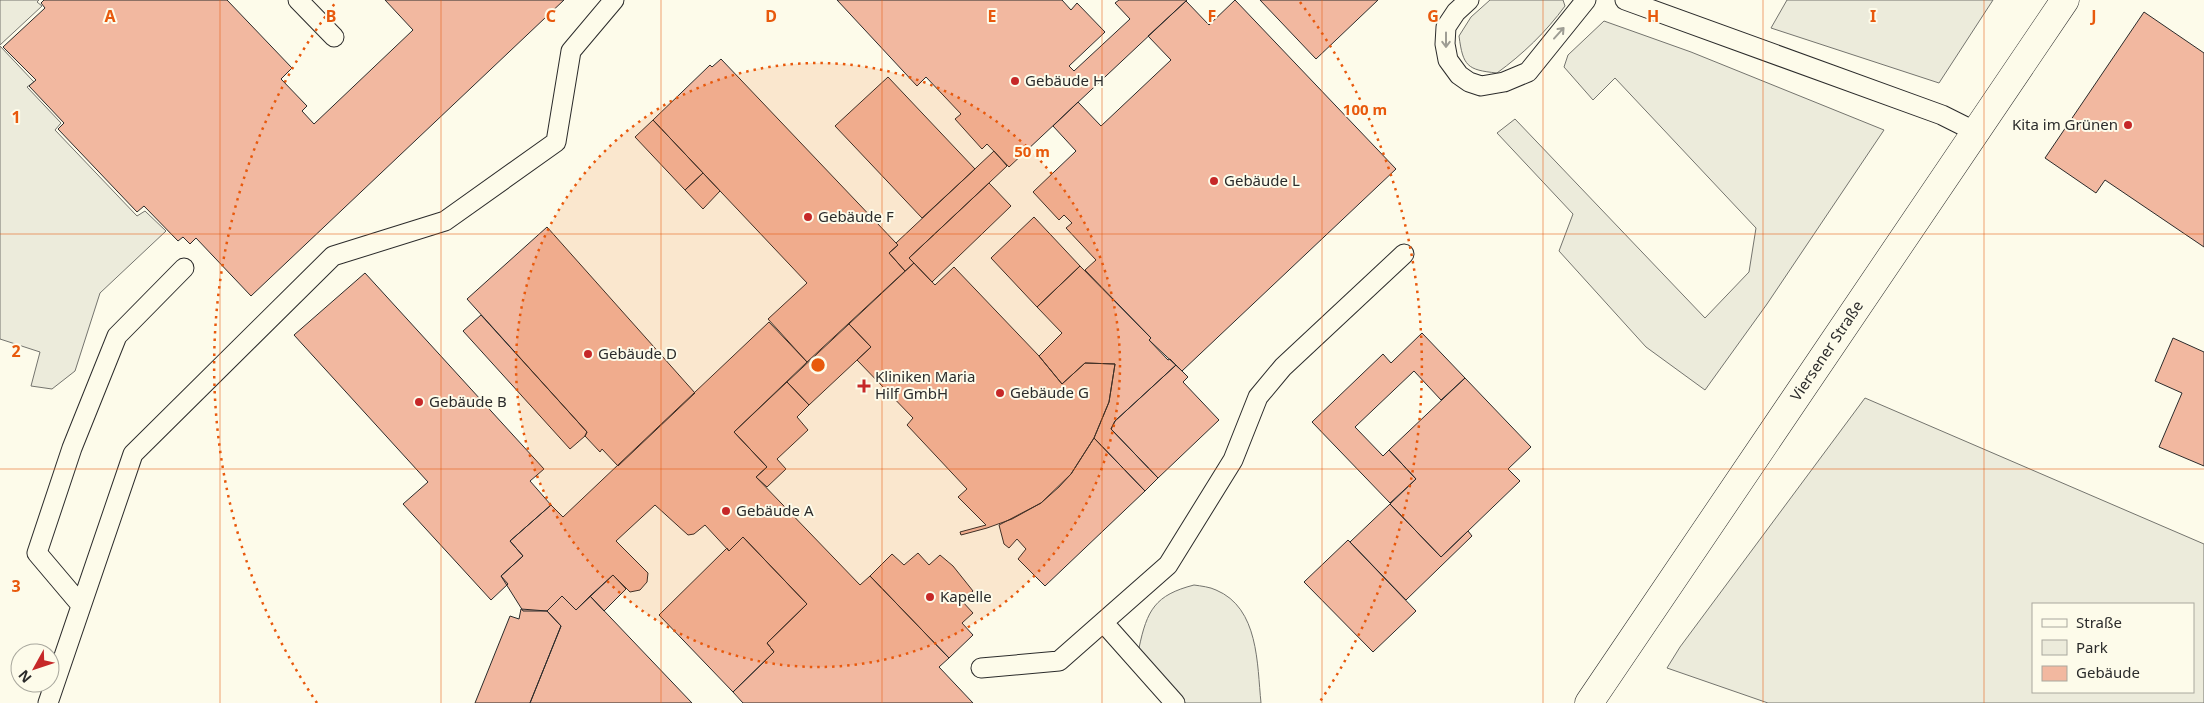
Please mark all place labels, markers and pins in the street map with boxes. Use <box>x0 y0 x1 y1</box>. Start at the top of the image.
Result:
place label: Gebäude H <box>1025 70 1104 90</box>
marker: Gebäude H <box>1009 75 1021 87</box>
place label: Kita im Grünen <box>2012 114 2118 134</box>
marker: Kita im Grünen <box>2122 119 2134 131</box>
place label: Gebäude L <box>1224 170 1300 190</box>
marker: Gebäude L <box>1208 175 1220 187</box>
place label: Gebäude F <box>818 206 894 226</box>
marker: Gebäude F <box>802 211 814 223</box>
place label: Gebäude D <box>598 343 677 363</box>
marker: Gebäude D <box>582 348 594 360</box>
centre of rings <box>809 356 827 374</box>
place label: Kliniken Maria Hilf GmbH <box>875 366 975 403</box>
marker: Kliniken Maria Hilf GmbH <box>857 379 871 393</box>
place label: Gebäude G <box>1010 382 1089 402</box>
marker: Gebäude G <box>994 387 1006 399</box>
place label: Gebäude B <box>429 391 507 411</box>
marker: Gebäude B <box>413 396 425 408</box>
place label: Gebäude A <box>736 500 814 520</box>
marker: Gebäude A <box>720 505 732 517</box>
place label: Kapelle <box>940 586 992 606</box>
marker: Kapelle <box>924 591 936 603</box>

